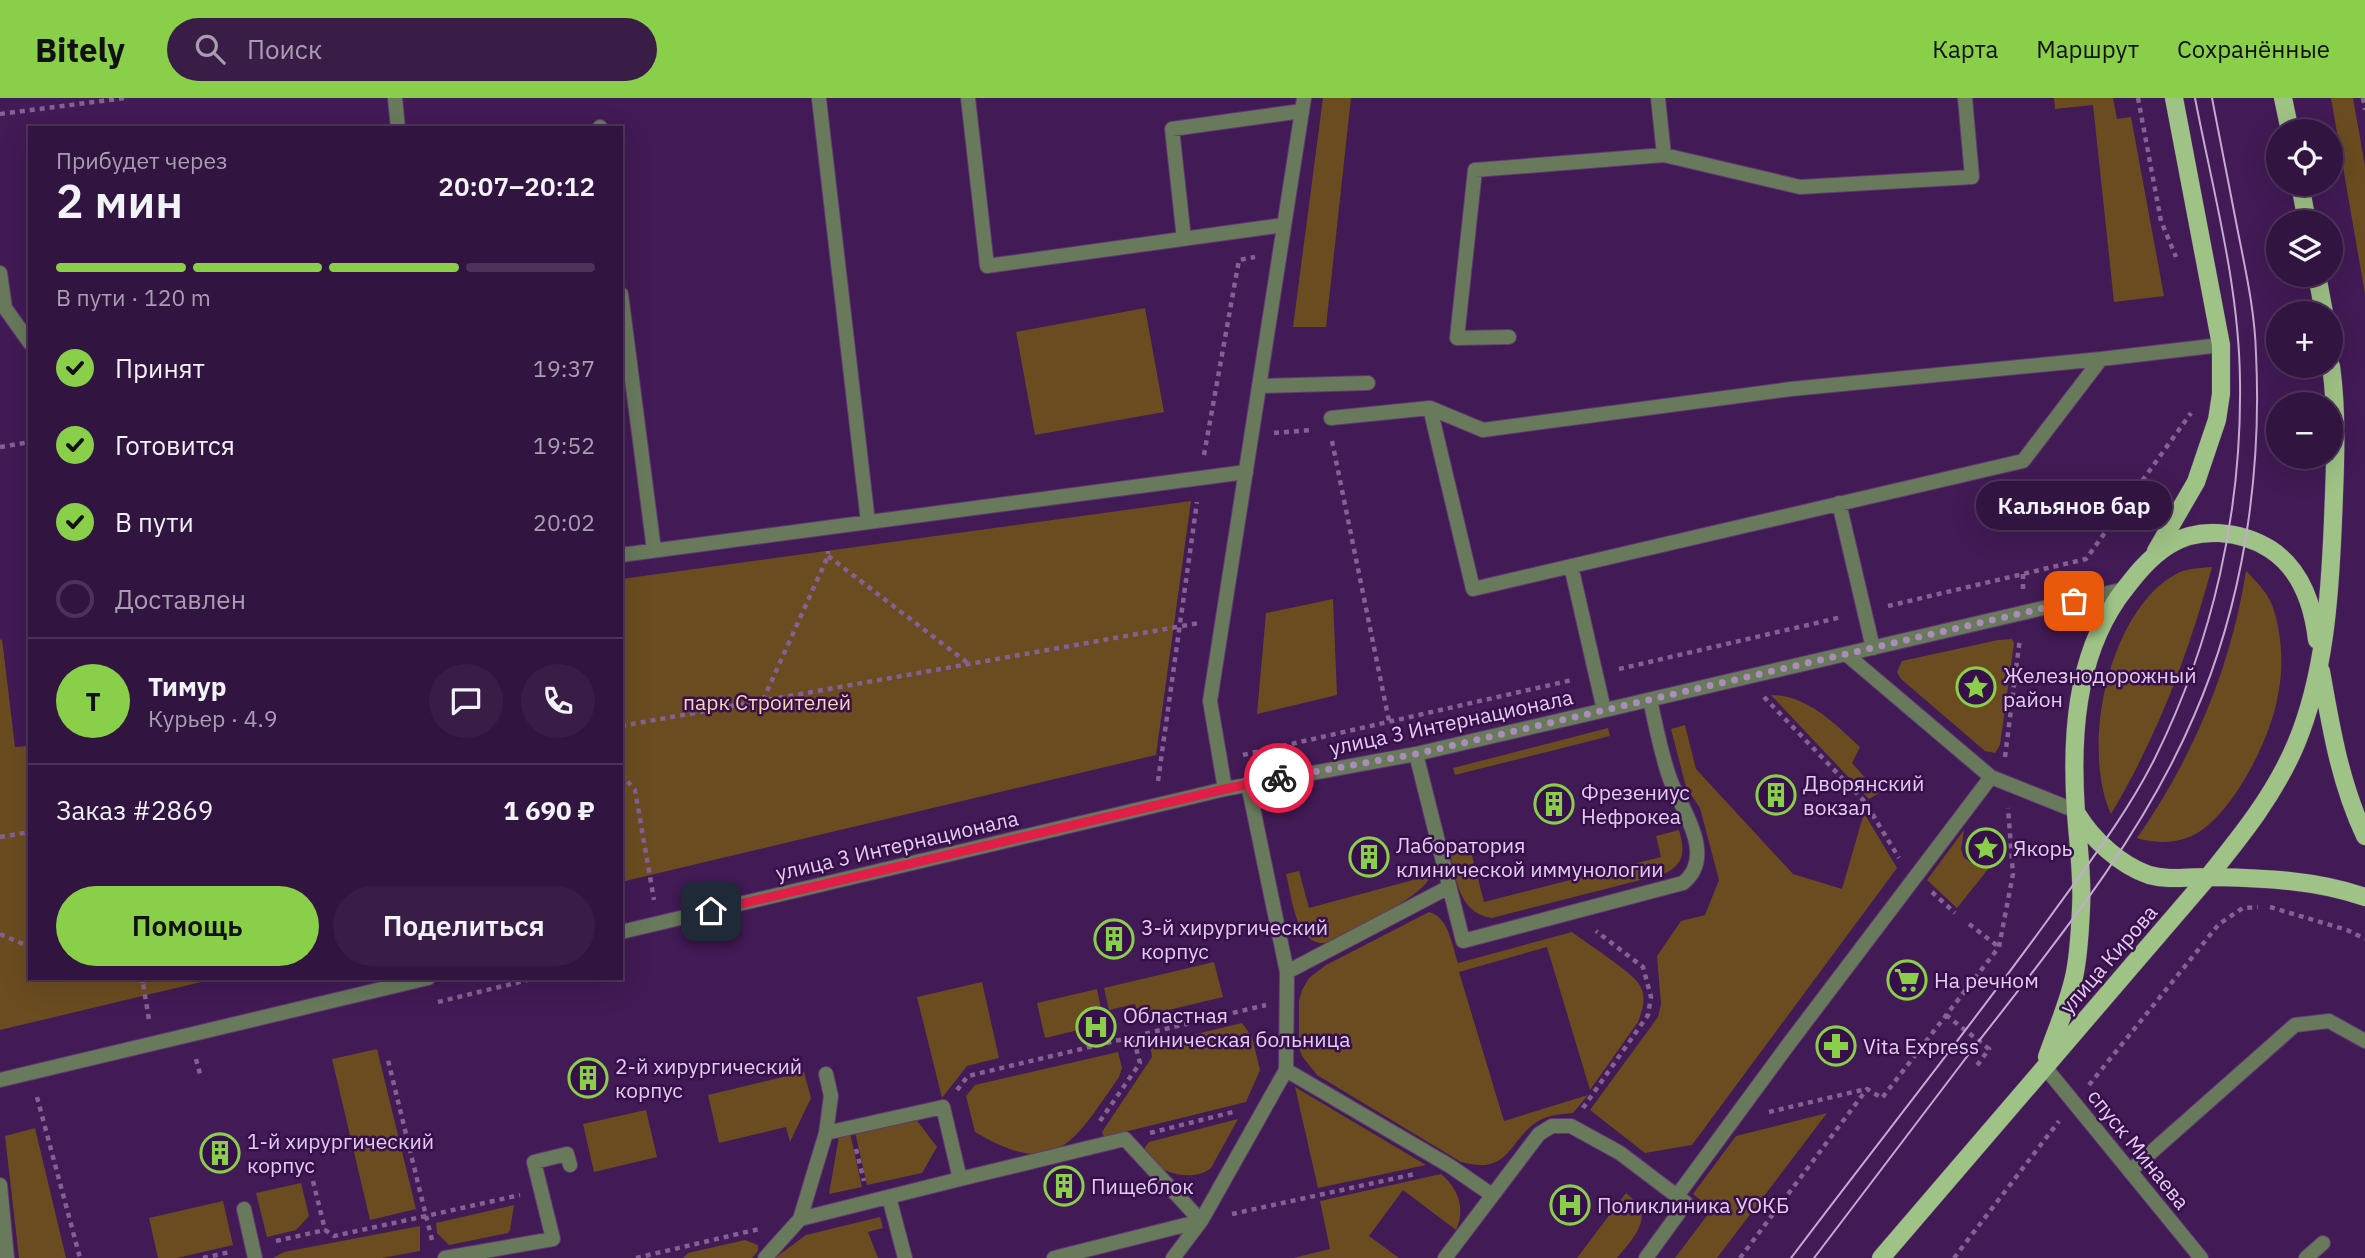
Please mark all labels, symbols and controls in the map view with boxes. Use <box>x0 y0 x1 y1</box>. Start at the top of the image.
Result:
search box <box>167 18 657 81</box>
text: Bitely <box>35 28 125 71</box>
icon: search <box>191 30 229 68</box>
text: Поиск <box>247 32 322 66</box>
text: Карта <box>1932 33 1998 65</box>
text: Маршрут <box>2036 33 2139 65</box>
text: Сохранённые <box>2177 33 2330 65</box>
map controls <box>2266 119 2343 469</box>
button: locate <box>2266 119 2343 196</box>
text: Прибудет через <box>56 145 228 175</box>
text: 20:07–20:12 <box>438 169 595 203</box>
text: 2 мин <box>56 171 183 231</box>
button: layers <box>2266 210 2343 287</box>
text: В пути · 120 m <box>56 282 211 312</box>
button: + <box>2266 301 2343 378</box>
icon: check <box>56 349 94 387</box>
text: Принят <box>115 351 205 385</box>
text: 19:37 <box>533 353 595 383</box>
button: − <box>2266 392 2343 469</box>
icon: check <box>56 426 94 464</box>
text: Готовится <box>115 428 235 462</box>
text: 19:52 <box>533 430 595 460</box>
callout: Кальянов бар <box>1976 482 2172 531</box>
text: Кальянов бар <box>1998 490 2150 520</box>
icon: check <box>56 503 94 541</box>
text: В пути <box>115 505 194 539</box>
text: 20:02 <box>533 507 595 537</box>
pin <box>2044 571 2104 631</box>
text: Доставлен <box>115 582 246 616</box>
icon: bag <box>2055 582 2093 620</box>
place label: Железнодорожный район <box>2003 661 2197 713</box>
button: chat <box>429 664 503 738</box>
button: phone <box>521 664 595 738</box>
place icon: Железнодорожный район <box>1955 666 1997 708</box>
text: Тимур <box>148 669 227 703</box>
street label: улица 3 Интернационала <box>1327 682 1575 762</box>
text: Т <box>85 684 101 718</box>
park label: парк Строителей <box>683 688 851 716</box>
text: Курьер · 4.9 <box>148 703 278 733</box>
courier <box>1244 743 1314 813</box>
icon: bike <box>1260 759 1298 797</box>
place label: Дворянский вокзал <box>1803 769 1924 821</box>
building icon: Дворянский вокзал <box>1755 774 1797 816</box>
place label: Фрезениус Нефрокеа <box>1581 778 1690 830</box>
building icon: Фрезениус Нефрокеа <box>1533 783 1575 825</box>
text: Заказ #2869 <box>56 793 213 827</box>
text: 1 690 ₽ <box>503 793 595 827</box>
street label: улица 3 Интернационала <box>773 803 1021 887</box>
place icon: Якорь <box>1965 827 2007 869</box>
place label: Лаборатория клинической иммунологии <box>1396 831 1664 883</box>
place label: Якорь <box>2013 834 2073 862</box>
building icon: Лаборатория клинической иммунологии <box>1348 836 1390 878</box>
pin <box>681 881 741 941</box>
button: Помощь <box>56 886 319 966</box>
button: Поделиться <box>333 886 595 966</box>
icon: home <box>692 892 730 930</box>
street label: улица Кирова <box>2053 899 2163 1019</box>
place label: 3-й хирургический корпус <box>1141 913 1328 965</box>
building icon: 3-й хирургический корпус <box>1093 918 1135 960</box>
supermarket icon: На речном <box>1886 959 1928 1001</box>
place label: На речном <box>1934 966 2039 994</box>
place label: Областная клиническая больница <box>1123 1001 1350 1053</box>
hospital icon: Областная клиническая больница <box>1075 1006 1117 1048</box>
pharmacy icon: Vita Express <box>1815 1025 1857 1067</box>
place label: Vita Express <box>1863 1032 1979 1060</box>
place label: 2-й хирургический корпус <box>615 1052 802 1104</box>
building icon: 2-й хирургический корпус <box>567 1057 609 1099</box>
street label: спуск Минаева <box>2082 1083 2196 1215</box>
place label: 1-й хирургический корпус <box>247 1127 434 1179</box>
building icon: 1-й хирургический корпус <box>199 1132 241 1174</box>
building icon: Пищеблок <box>1043 1165 1085 1207</box>
place label: Пищеблок <box>1091 1172 1194 1200</box>
hospital icon: Поликлиника УОКБ <box>1549 1184 1591 1226</box>
place label: Поликлиника УОКБ <box>1597 1191 1789 1219</box>

